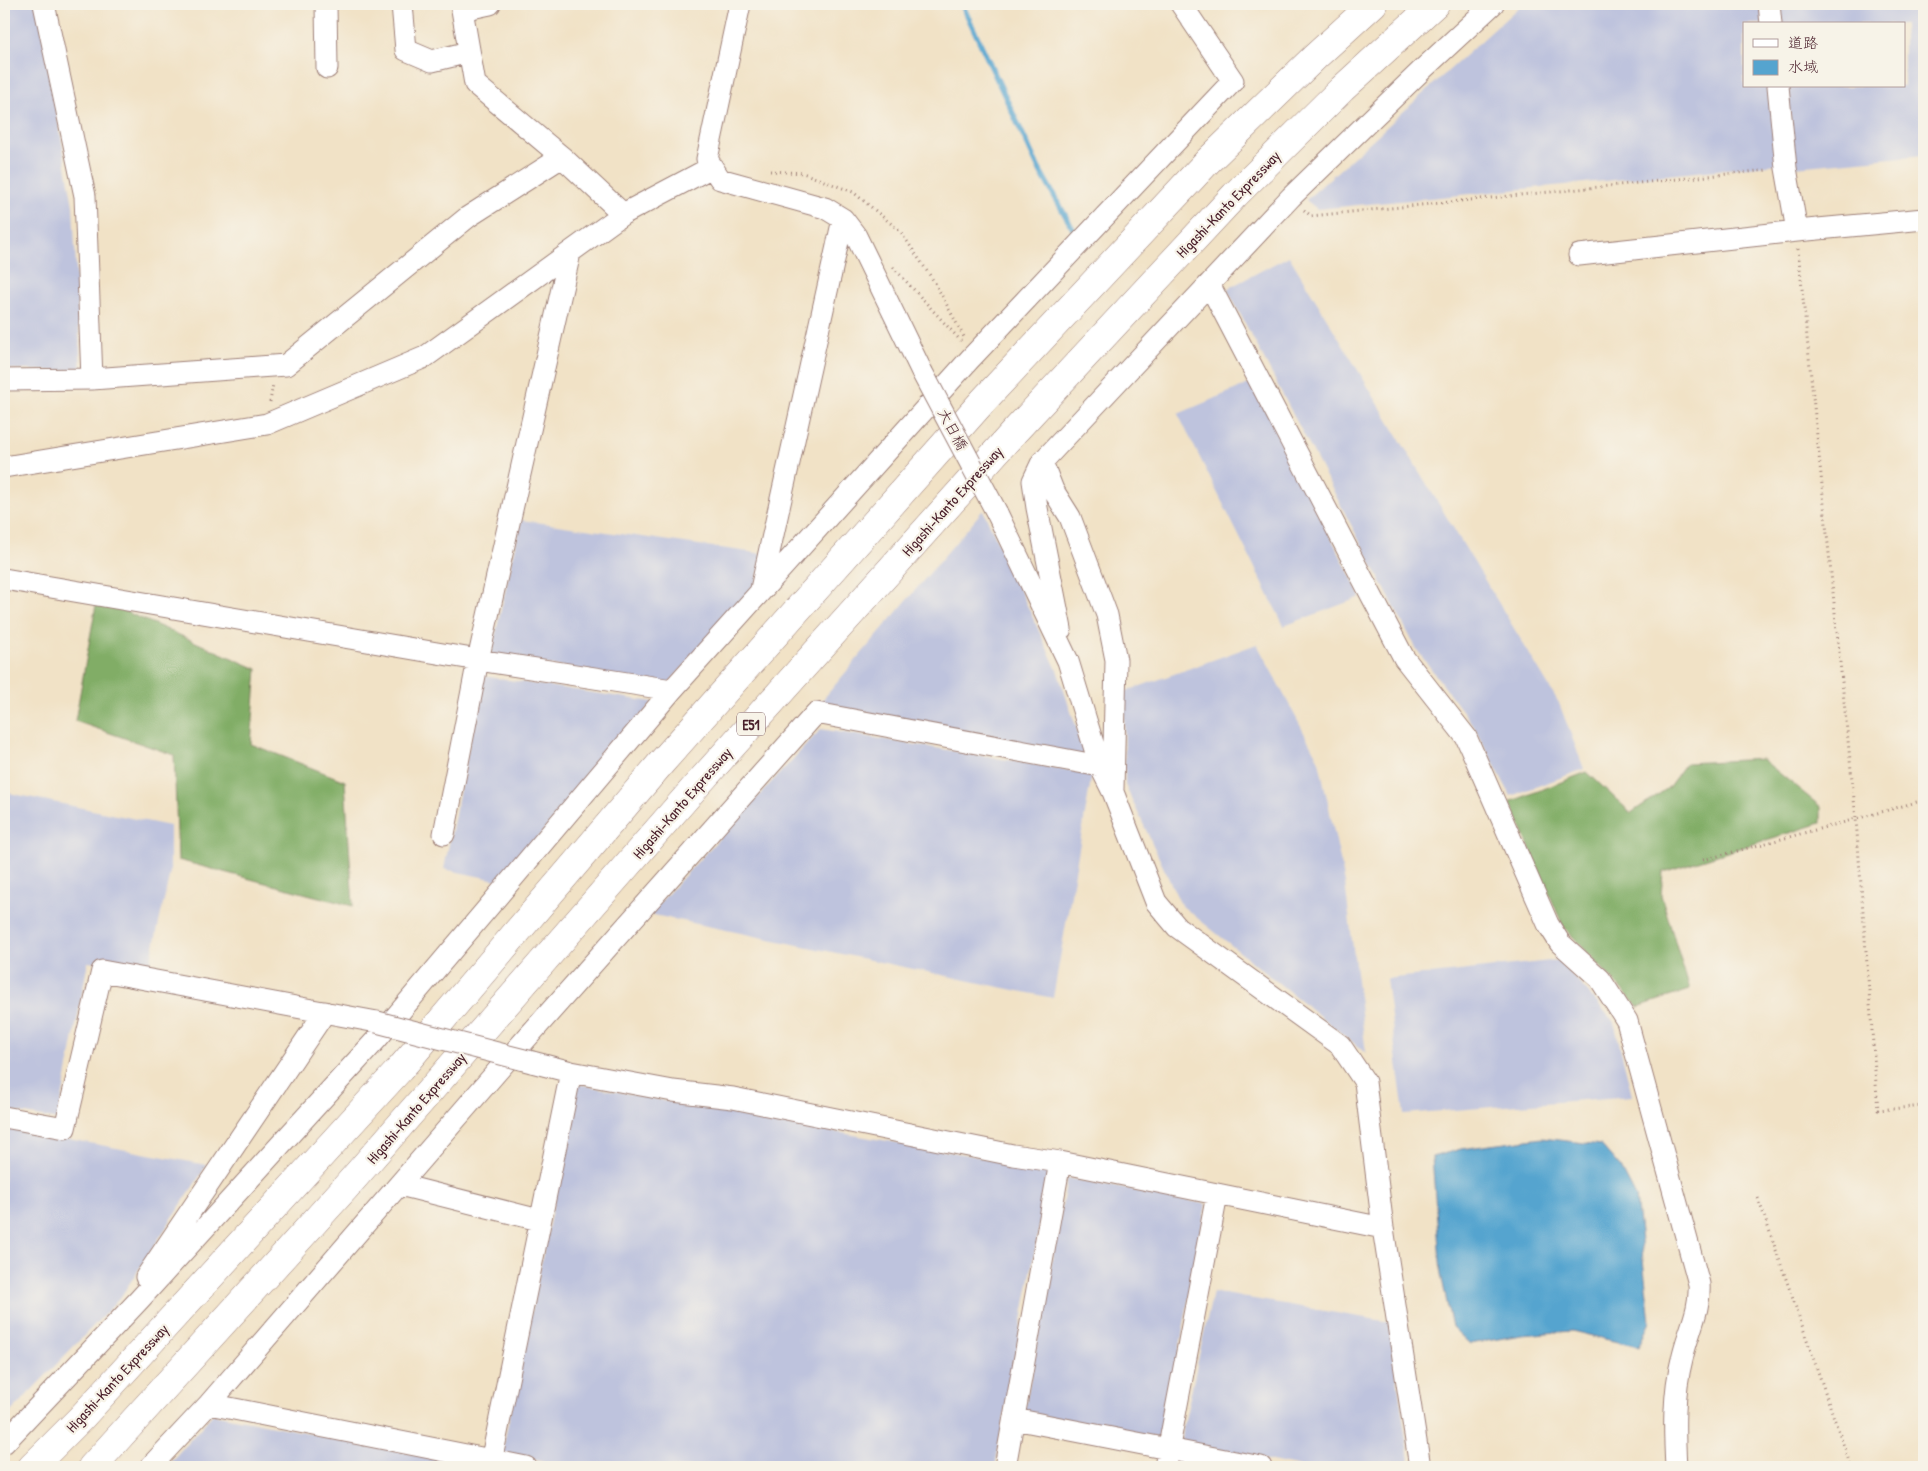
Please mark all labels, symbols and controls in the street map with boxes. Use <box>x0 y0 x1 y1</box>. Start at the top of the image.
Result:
legend <box>1743 22 1906 88</box>
text: 道路 <box>1788 32 1818 53</box>
text: 水域 <box>1788 56 1818 77</box>
street label: Higashi-Kanto Expressway <box>1171 146 1285 262</box>
street label: 大日橋 <box>933 404 973 454</box>
street label: Higashi-Kanto Expressway <box>897 441 1007 561</box>
road number: E51 <box>737 712 765 736</box>
street label: Higashi-Kanto Expressway <box>628 743 736 863</box>
street label: Higashi-Kanto Expressway <box>362 1048 470 1168</box>
street label: Higashi-Kanto Expressway <box>61 1319 173 1437</box>

